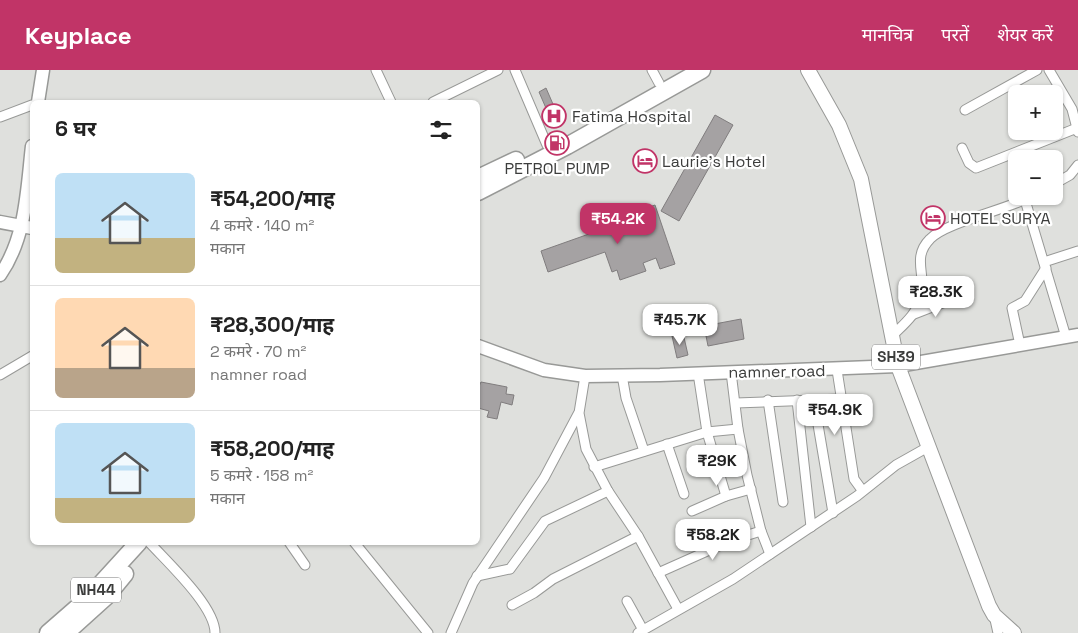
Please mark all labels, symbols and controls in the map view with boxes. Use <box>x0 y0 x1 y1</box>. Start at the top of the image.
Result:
text: Keyplace <box>25 20 132 51</box>
text: मानचित्र <box>862 23 913 46</box>
text: परतें <box>941 23 969 46</box>
text: शेयर करें <box>997 23 1053 46</box>
map controls <box>1008 85 1063 205</box>
button: + <box>1008 85 1063 140</box>
hospital icon: Fatima Hospital <box>541 103 567 129</box>
place label: Fatima Hospital <box>572 106 691 127</box>
text: 6 घर <box>55 115 96 142</box>
icon: filters <box>427 116 455 144</box>
fuel station icon: PETROL PUMP <box>544 130 570 156</box>
hotel icon: Laurie's Hotel <box>632 148 658 174</box>
button: − <box>1008 150 1063 205</box>
place label: Laurie's Hotel <box>662 151 765 172</box>
place label: PETROL PUMP <box>505 158 610 179</box>
text: ₹54,200/माह <box>210 185 335 212</box>
icon: home <box>95 193 155 253</box>
pin: ₹54.2K <box>577 202 659 245</box>
hotel icon: HOTEL SURYA <box>920 205 946 231</box>
text: ₹54.2K <box>591 208 645 229</box>
place label: HOTEL SURYA <box>950 208 1051 229</box>
text: 4 कमरे · 140 m² <box>210 215 314 236</box>
text: मकान <box>210 238 245 259</box>
pin: ₹28.3K <box>895 276 977 318</box>
text: ₹28.3K <box>909 281 963 302</box>
pin: ₹45.7K <box>639 304 721 346</box>
text: ₹45.7K <box>654 309 706 330</box>
text: ₹28,300/माह <box>210 311 334 338</box>
icon: home <box>95 318 155 378</box>
text: 2 कमरे · 70 m² <box>210 341 306 362</box>
road number: SH39 <box>872 344 920 370</box>
street label: namner road <box>728 360 826 383</box>
text: namner road <box>210 364 307 385</box>
pin: ₹54.9K <box>794 394 876 436</box>
text: ₹54.9K <box>808 399 862 420</box>
text: ₹58,200/माह <box>210 435 334 462</box>
icon: home <box>95 443 155 503</box>
pin: ₹29K <box>687 444 747 487</box>
text: ₹29K <box>697 450 737 471</box>
text: 5 कमरे · 158 m² <box>210 465 313 486</box>
text: मकान <box>210 488 245 509</box>
pin: ₹58.2K <box>672 518 754 561</box>
text: ₹58.2K <box>686 524 740 545</box>
road number: NH44 <box>71 578 121 602</box>

